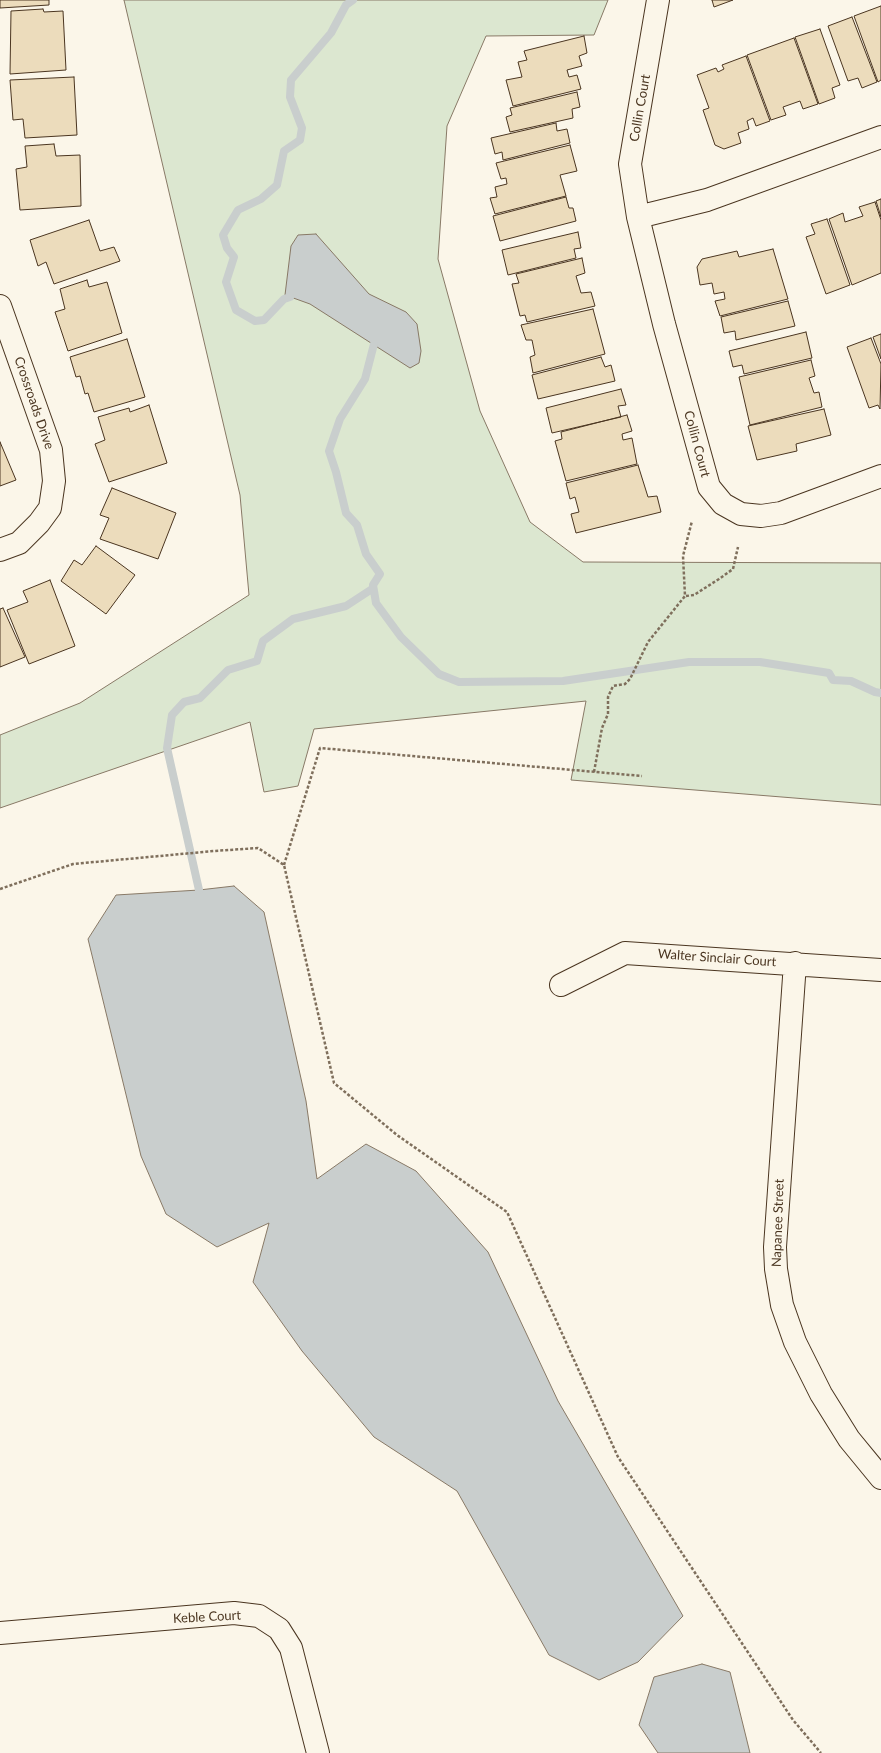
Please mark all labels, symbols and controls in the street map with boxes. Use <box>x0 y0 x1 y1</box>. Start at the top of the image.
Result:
street label: Collin Court <box>626 73 654 143</box>
street label: Crossroads Drive <box>11 354 57 452</box>
street label: Collin Court <box>681 409 713 479</box>
street label: Walter Sinclair Court <box>657 946 777 970</box>
street label: Napanee Street <box>769 1179 787 1267</box>
street label: Keble Court <box>173 1607 241 1627</box>

